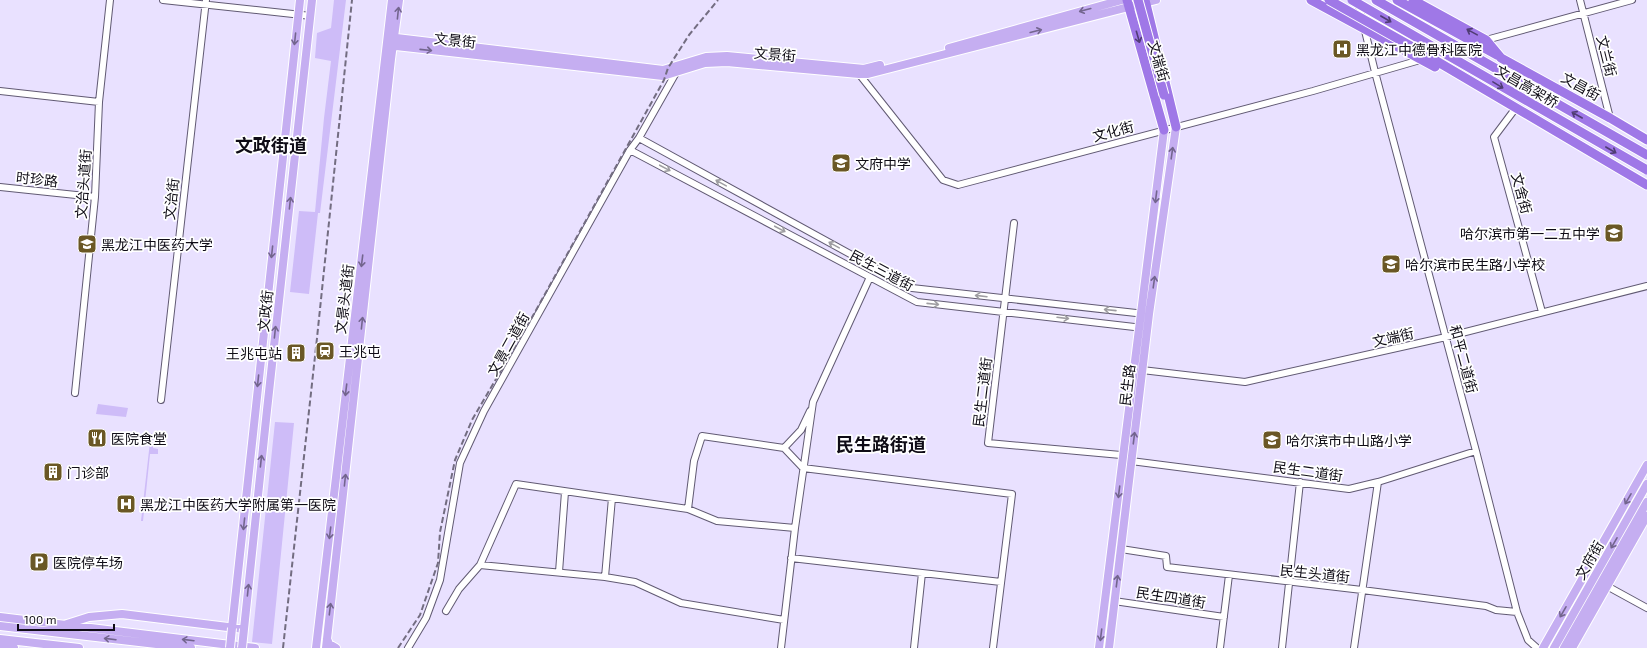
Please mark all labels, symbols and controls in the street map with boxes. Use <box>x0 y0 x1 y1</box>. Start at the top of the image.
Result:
one-way arrow <box>394 7 402 20</box>
one-way arrow <box>1078 7 1091 14</box>
one-way arrow <box>1380 16 1392 24</box>
one-way arrow <box>1030 27 1043 34</box>
one-way arrow <box>1466 28 1478 36</box>
street label: 文景街 <box>433 29 477 51</box>
one-way arrow <box>1135 31 1142 44</box>
one-way arrow <box>292 32 299 45</box>
street label: 文兰街 <box>1594 34 1620 78</box>
street label: 文瑞街 <box>1145 38 1173 84</box>
hospital icon: 黑龙江中德骨科医院 <box>1331 38 1353 60</box>
place label: 黑龙江中德骨科医院 <box>1356 41 1482 58</box>
street label: 文景街 <box>753 44 797 64</box>
one-way arrow <box>419 46 432 53</box>
street label: 文昌高架桥 <box>1492 61 1562 111</box>
street label: 文昌街 <box>1559 68 1603 104</box>
one-way arrow <box>1492 82 1504 90</box>
one-way arrow <box>1571 111 1583 119</box>
street label: 文化街 <box>1091 117 1135 145</box>
district label: 文政街道 <box>235 134 307 156</box>
one-way arrow <box>1605 146 1617 154</box>
one-way arrow <box>1168 147 1176 160</box>
street label: 文治头道街 <box>72 148 94 220</box>
school or university icon: 文府中学 <box>830 152 852 174</box>
place label: 文府中学 <box>855 155 911 172</box>
one-way arrow <box>659 165 671 172</box>
street label: 时珍路 <box>15 168 59 190</box>
street label: 文舍街 <box>1508 171 1536 215</box>
street label: 文治街 <box>160 177 182 221</box>
one-way arrow <box>715 178 727 186</box>
one-way arrow <box>1152 190 1160 203</box>
one-way arrow <box>286 197 294 210</box>
school or university icon: 哈尔滨市第一二五中学 <box>1603 222 1625 244</box>
place label: 哈尔滨市第一二五中学 <box>1460 225 1600 242</box>
one-way arrow <box>774 226 786 233</box>
school or university icon: 黑龙江中医药大学 <box>76 233 98 255</box>
place label: 黑龙江中医药大学 <box>101 236 213 253</box>
one-way arrow <box>828 241 840 249</box>
one-way arrow <box>269 245 276 258</box>
street label: 民生三道街 <box>847 246 917 294</box>
school or university icon: 哈尔滨市民生路小学校 <box>1380 253 1402 275</box>
one-way arrow <box>358 254 366 267</box>
place label: 哈尔滨市民生路小学校 <box>1405 256 1545 273</box>
street label: 文景头道街 <box>331 263 357 335</box>
one-way arrow <box>1150 276 1158 289</box>
street label: 文政街 <box>254 289 276 333</box>
one-way arrow <box>975 292 988 300</box>
one-way arrow <box>926 300 939 308</box>
one-way arrow <box>1104 306 1117 314</box>
street label: 文景二道街 <box>484 309 532 379</box>
one-way arrow <box>1056 314 1069 322</box>
one-way arrow <box>359 317 366 330</box>
street label: 和平二道街 <box>1447 323 1481 395</box>
street label: 文端街 <box>1371 324 1415 350</box>
one-way arrow <box>272 326 279 339</box>
station icon: 王兆屯 <box>314 340 336 362</box>
building icon: 王兆屯站 <box>285 342 307 364</box>
place label: 王兆屯 <box>339 343 381 360</box>
place label: 王兆屯站 <box>226 345 282 362</box>
street label: 民生二道街 <box>969 356 995 428</box>
street label: 民生路 <box>1116 363 1138 407</box>
one-way arrow <box>255 374 262 387</box>
one-way arrow <box>343 383 350 396</box>
restaurant icon: 医院食堂 <box>86 427 108 449</box>
school or university icon: 哈尔滨市中山路小学 <box>1261 429 1283 451</box>
place label: 医院食堂 <box>111 430 167 447</box>
one-way arrow <box>1130 432 1137 445</box>
place label: 哈尔滨市中山路小学 <box>1286 432 1412 449</box>
district label: 民生路街道 <box>836 433 926 455</box>
one-way arrow <box>258 455 265 468</box>
street label: 民生二道街 <box>1272 458 1344 484</box>
building icon: 门诊部 <box>42 461 64 483</box>
place label: 门诊部 <box>67 464 109 481</box>
one-way arrow <box>342 474 349 487</box>
one-way arrow <box>1116 485 1123 498</box>
hospital icon: 黑龙江中医药大学附属第一医院 <box>115 493 137 515</box>
one-way arrow <box>1623 493 1631 505</box>
place label: 黑龙江中医药大学附属第一医院 <box>140 496 336 513</box>
one-way arrow <box>240 517 248 530</box>
one-way arrow <box>326 526 333 539</box>
one-way arrow <box>1609 537 1617 549</box>
street label: 文府街 <box>1571 538 1607 582</box>
parking icon: 医院停车场 <box>28 551 50 573</box>
place label: 医院停车场 <box>53 554 123 571</box>
street label: 民生头道街 <box>1279 561 1351 585</box>
one-way arrow <box>1113 575 1120 588</box>
street label: 民生四道街 <box>1135 583 1207 611</box>
one-way arrow <box>245 584 252 597</box>
one-way arrow <box>326 603 334 616</box>
scale bar <box>18 606 114 632</box>
one-way arrow <box>1559 606 1567 618</box>
text: 100 m <box>24 612 56 626</box>
one-way arrow <box>1097 628 1105 641</box>
one-way arrow <box>104 635 117 642</box>
one-way arrow <box>182 636 195 644</box>

